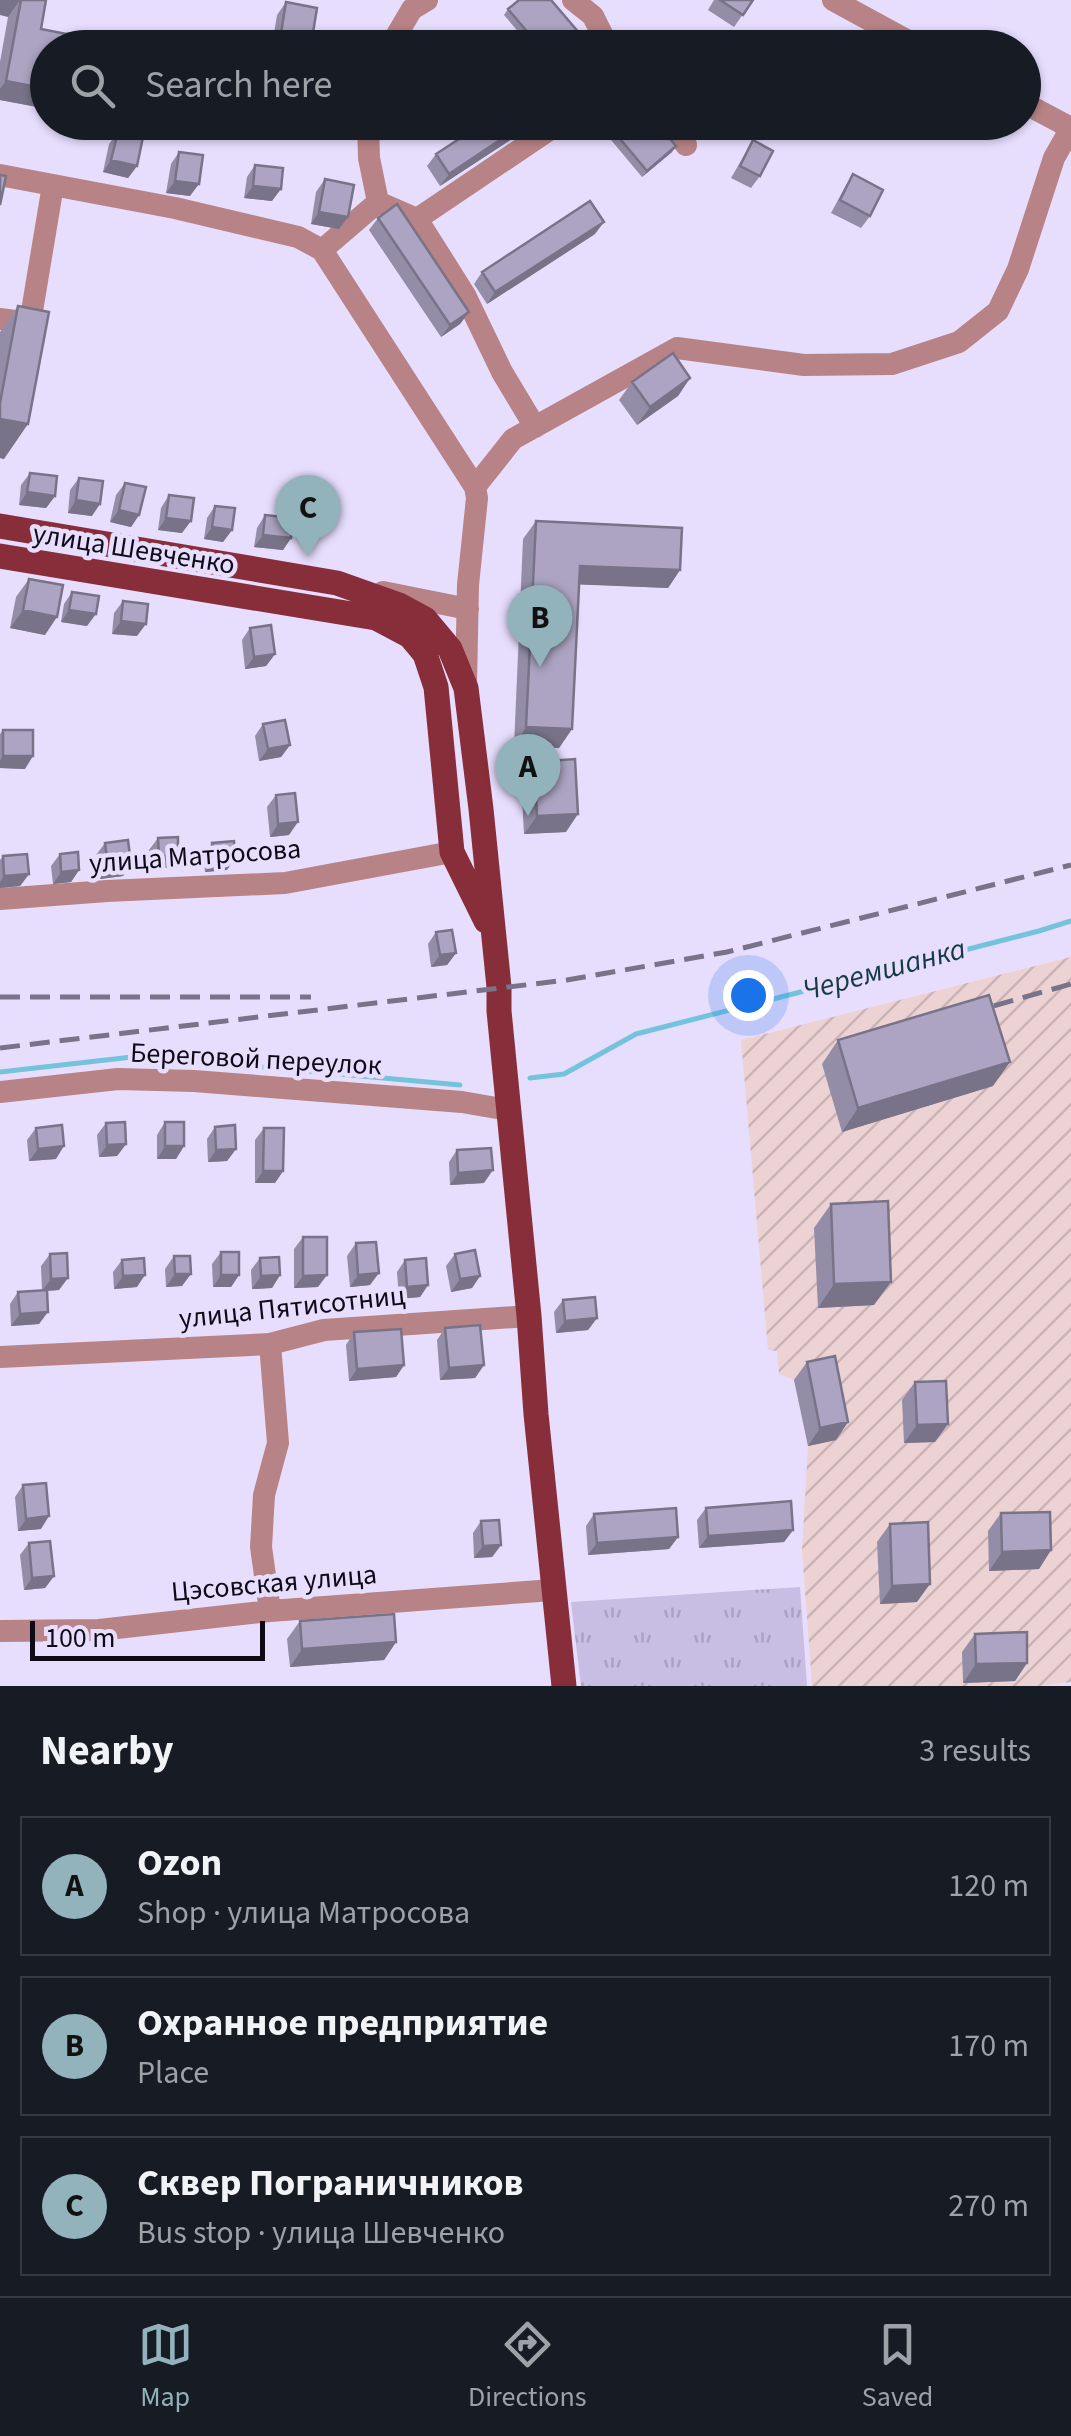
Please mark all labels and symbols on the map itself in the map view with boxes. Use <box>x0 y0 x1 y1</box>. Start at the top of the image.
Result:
pin: C <box>276 474 340 557</box>
street label: улица Шевченко <box>30 513 238 585</box>
pin: B <box>508 584 572 667</box>
pin: A <box>496 734 560 816</box>
street label: улица Матросова <box>88 829 302 883</box>
water label: Черемшанка <box>798 927 971 1012</box>
your location <box>723 970 774 1021</box>
street label: Береговой переулок <box>129 1032 383 1086</box>
street label: улица Пятисотниц <box>177 1275 407 1339</box>
street label: Цэсовская улица <box>170 1554 379 1612</box>
scale bar <box>30 1616 265 1660</box>

